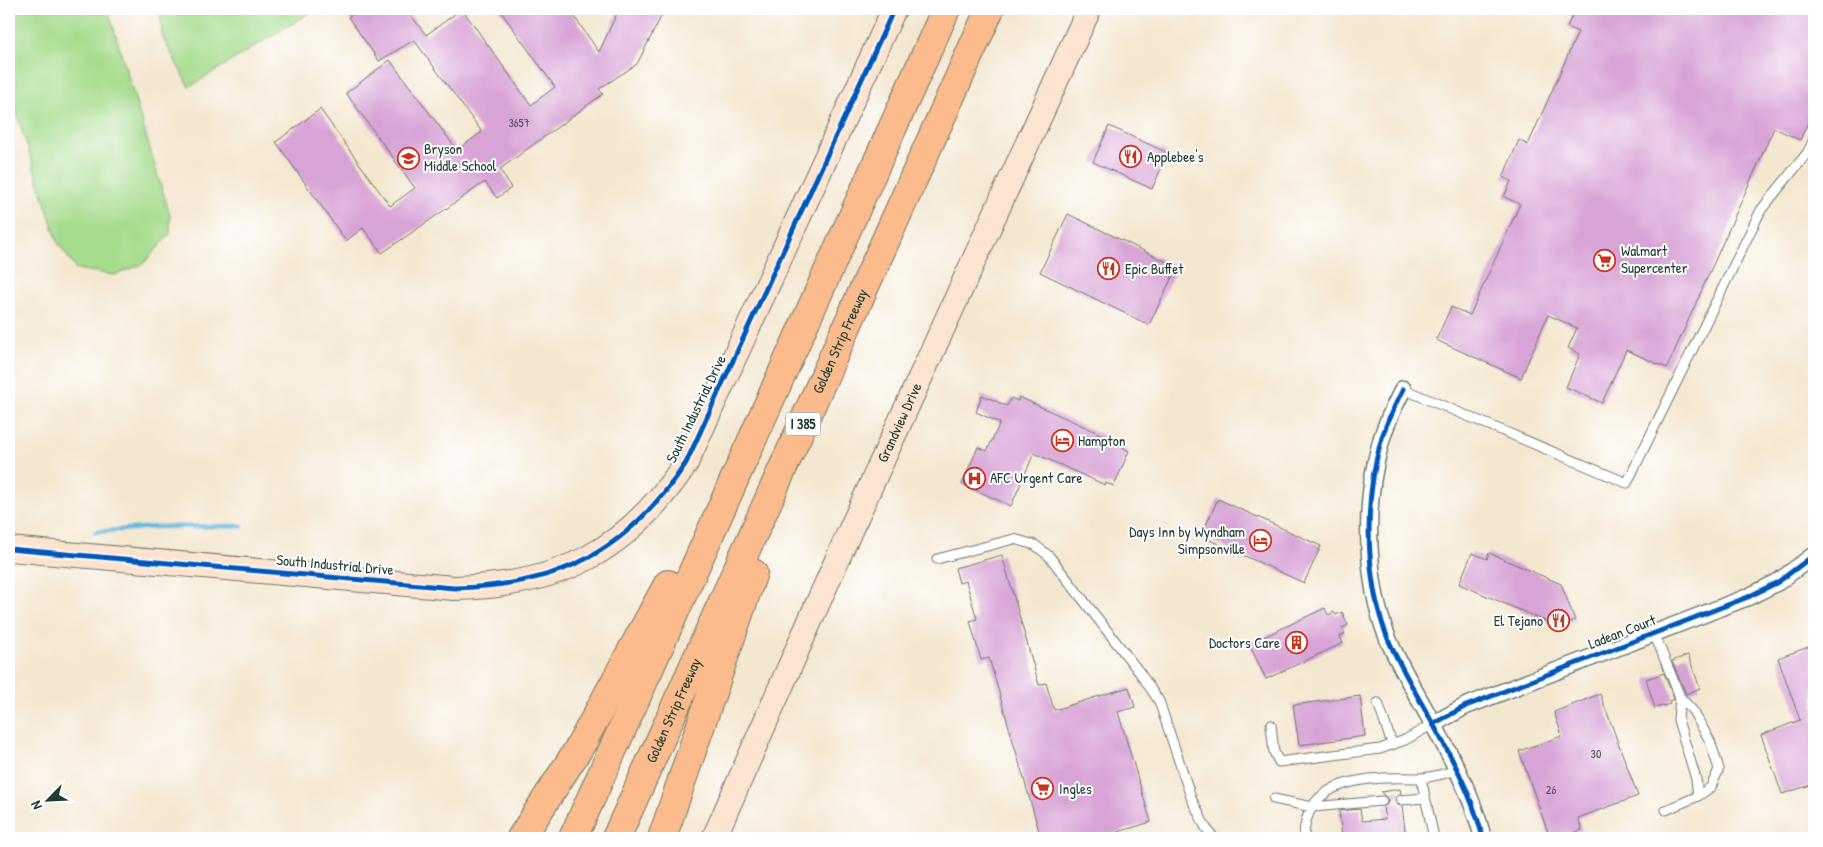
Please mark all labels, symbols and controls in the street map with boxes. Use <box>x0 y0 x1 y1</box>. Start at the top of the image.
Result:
house number: 3657 <box>508 114 530 131</box>
place label: Bryson Middle School <box>424 138 496 176</box>
restaurant icon: Applebee's <box>1119 145 1143 169</box>
school or university icon: Bryson Middle School <box>396 146 420 170</box>
place label: Applebee's <box>1147 146 1204 167</box>
place label: Walmart Supercenter <box>1621 240 1688 278</box>
supermarket icon: Walmart Supercenter <box>1593 248 1617 272</box>
restaurant icon: Epic Buffet <box>1097 257 1121 281</box>
place label: Epic Buffet <box>1125 258 1184 279</box>
street label: Golden Strip Freeway <box>807 285 872 397</box>
street label: South Industrial Drive <box>660 351 731 466</box>
street label: Grandview Drive <box>872 379 927 466</box>
road number: I 385 <box>786 412 820 436</box>
hotel icon: Hampton <box>1050 429 1074 453</box>
place label: Hampton <box>1078 430 1126 451</box>
hospital icon: AFC Urgent Care <box>962 466 986 490</box>
place label: AFC Urgent Care <box>990 467 1083 488</box>
place label: Days Inn by Wyndham Simpsonville <box>1129 521 1245 559</box>
hotel icon: Days Inn by Wyndham Simpsonville <box>1249 529 1273 553</box>
street label: South Industrial Drive <box>276 549 395 580</box>
restaurant icon: El Tejano <box>1547 609 1571 633</box>
street label: Ladean Court <box>1585 609 1659 654</box>
place label: El Tejano <box>1494 610 1543 631</box>
building icon: Doctors Care <box>1284 631 1308 655</box>
place label: Doctors Care <box>1209 632 1280 653</box>
street label: Golden Strip Freeway <box>640 654 706 766</box>
house number: 30 <box>1591 745 1601 762</box>
north arrow <box>22 774 72 824</box>
supermarket icon: Ingles <box>1031 777 1055 801</box>
place label: Ingles <box>1059 778 1092 799</box>
house number: 26 <box>1546 781 1556 798</box>
text: N <box>25 798 46 813</box>

